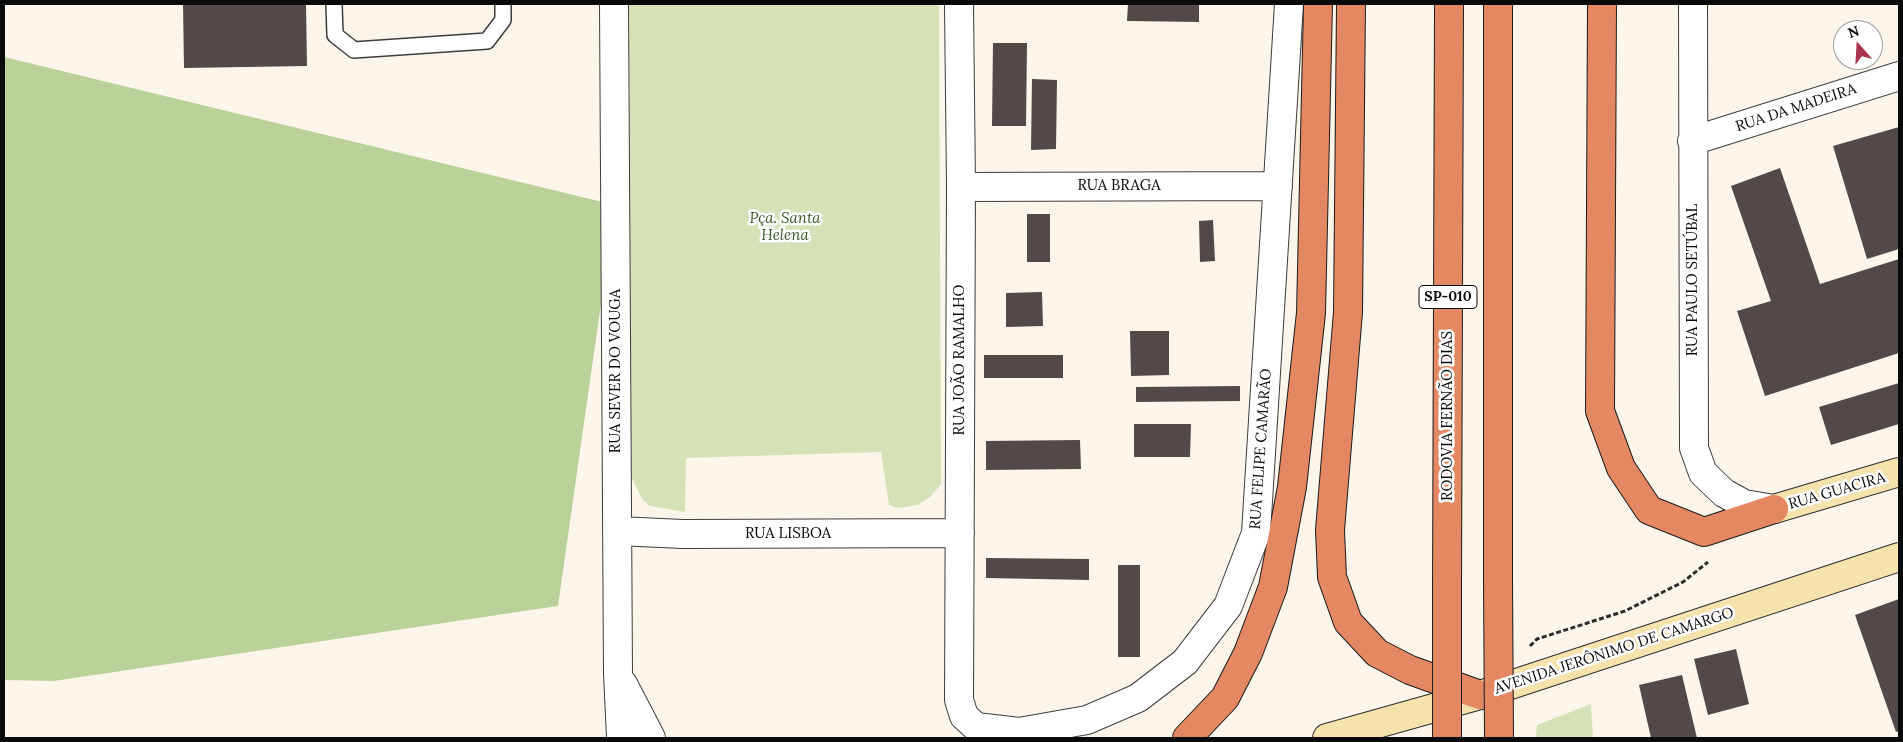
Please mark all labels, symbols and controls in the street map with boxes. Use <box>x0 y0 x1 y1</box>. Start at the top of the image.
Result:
north arrow <box>1833 20 1883 70</box>
text: N <box>1845 21 1861 42</box>
street label: RUA DA MADEIRA <box>1733 80 1859 136</box>
street label: RUA BRAGA <box>1077 177 1161 195</box>
street label: RUA PAULO SETÚBAL <box>1684 204 1702 356</box>
park label: Pça. Santa Helena <box>749 210 821 245</box>
street label: RUA JOÃO RAMALHO <box>951 285 969 435</box>
road number: SP-010 <box>1419 286 1477 308</box>
street label: RUA SEVER DO VOUGA <box>607 289 625 453</box>
street label: RODOVIA FERNÃO DIAS <box>1439 331 1457 501</box>
street label: RUA FELIPE CAMARÃO <box>1246 368 1276 530</box>
street label: RUA GUACIRA <box>1786 469 1888 513</box>
street label: RUA LISBOA <box>745 525 831 543</box>
street label: AVENIDA JERÔNIMO DE CAMARGO <box>1492 604 1736 698</box>

